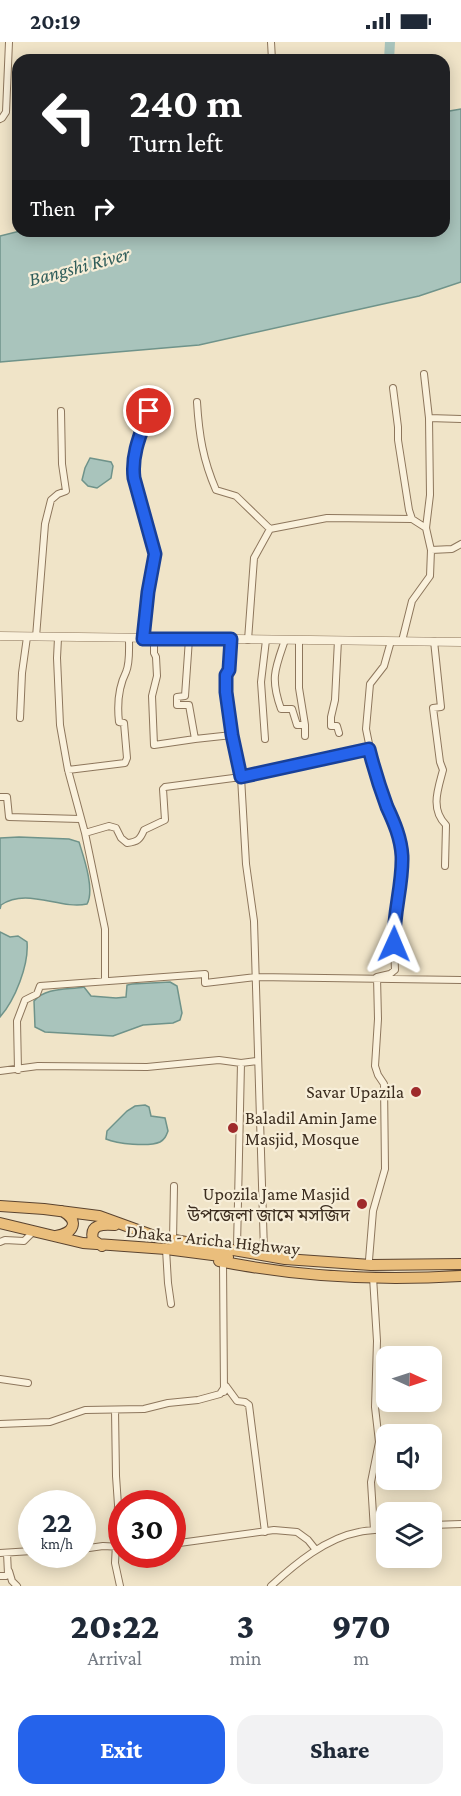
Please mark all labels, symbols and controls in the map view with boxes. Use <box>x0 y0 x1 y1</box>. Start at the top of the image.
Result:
text: 20:19 <box>30 9 81 34</box>
icon: left <box>30 78 108 156</box>
text: 240 m <box>129 79 242 126</box>
text: Turn left <box>129 128 223 158</box>
icon: right <box>87 192 120 225</box>
text: Then <box>30 196 75 221</box>
water label: Bangshi River <box>26 242 133 291</box>
pin <box>123 385 174 436</box>
icon: arrive <box>132 394 165 427</box>
position arrow <box>362 912 426 976</box>
place label: Savar Upazila <box>306 1082 404 1102</box>
marker: Savar Upazila <box>409 1085 423 1099</box>
place label: Baladil Amin Jame Masjid, Mosque <box>245 1108 377 1150</box>
marker: Baladil Amin Jame Masjid, Mosque <box>226 1121 240 1135</box>
place label: Upozila Jame Masjid উপজেলা জামে মসজিদ <box>186 1184 351 1225</box>
marker: Upozila Jame Masjid উপজেলা জামে মসজিদ <box>355 1197 369 1211</box>
street label: Dhaka - Aricha Highway <box>125 1221 302 1259</box>
north arrow <box>376 1346 442 1412</box>
map controls <box>376 1346 442 1568</box>
button: sound <box>376 1424 442 1490</box>
speed limit sign: 30 <box>108 1490 186 1568</box>
button: layers <box>376 1502 442 1568</box>
text: 22 <box>42 1505 72 1538</box>
text: km/h <box>41 1536 73 1552</box>
text: 20:22 <box>70 1606 159 1646</box>
text: 3 <box>237 1606 254 1646</box>
text: 970 <box>332 1606 391 1646</box>
text: Arrival <box>87 1647 142 1669</box>
text: min <box>229 1647 261 1669</box>
text: m <box>353 1647 369 1669</box>
button: Exit <box>18 1715 225 1784</box>
button: Share <box>237 1715 443 1784</box>

